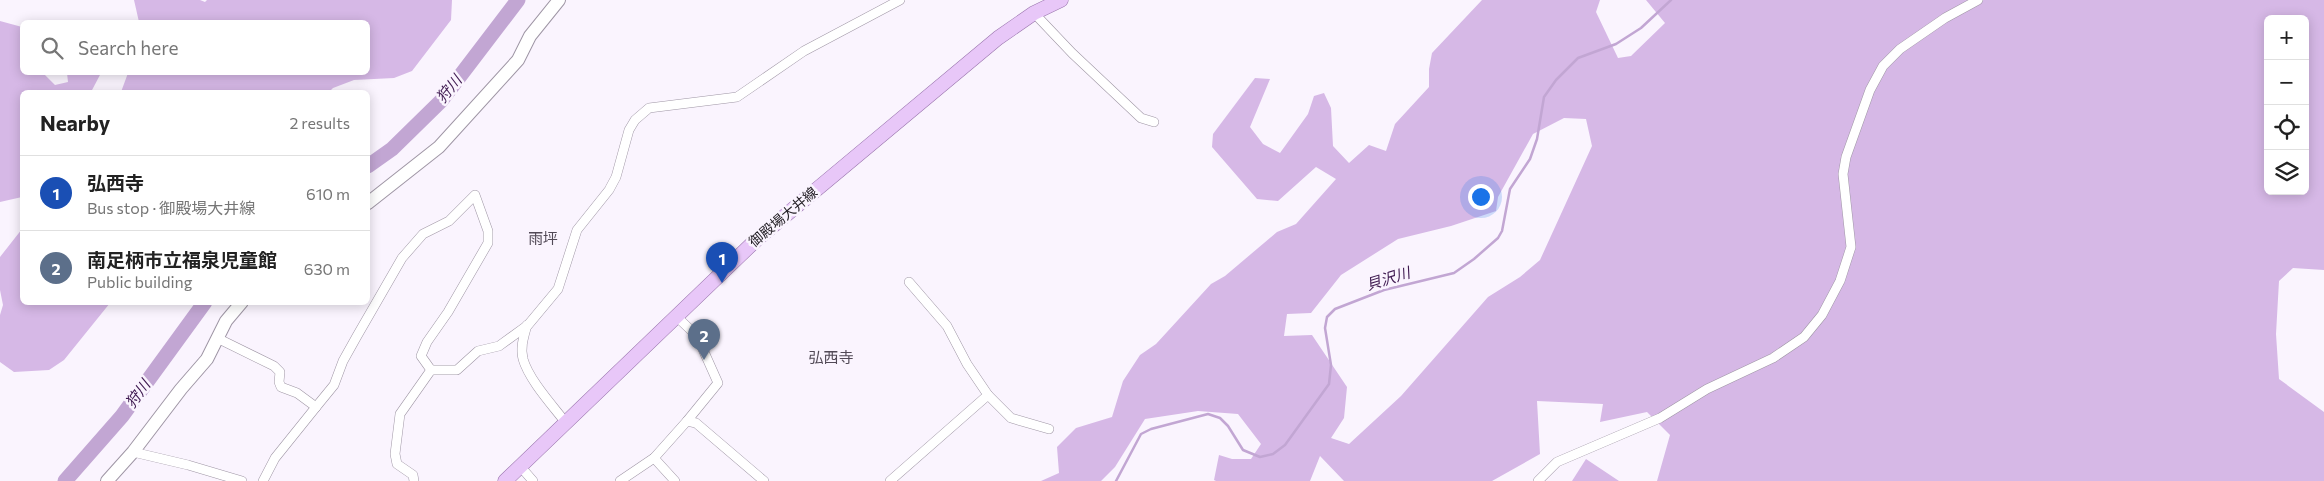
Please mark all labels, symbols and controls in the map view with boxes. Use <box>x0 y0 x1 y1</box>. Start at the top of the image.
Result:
map controls <box>2264 15 2309 195</box>
button: + <box>2264 15 2309 60</box>
search box <box>20 20 370 75</box>
icon: search <box>38 34 66 62</box>
text: Search here <box>78 36 178 59</box>
button: − <box>2264 60 2309 105</box>
water label: 狩川 <box>432 70 466 106</box>
button: locate <box>2264 105 2309 150</box>
text: Nearby <box>40 110 110 135</box>
text: 2 results <box>289 113 350 132</box>
button: layers <box>2264 150 2309 195</box>
text: 弘西寺 <box>87 171 144 194</box>
street label: 御殿場大井線 <box>745 183 820 250</box>
text: 1 <box>52 184 60 203</box>
text: 610 m <box>306 184 350 203</box>
your location <box>1468 184 1494 210</box>
text: Bus stop · 御殿場大井線 <box>87 198 255 217</box>
district label: 雨坪 <box>528 229 558 247</box>
pin: 1 <box>706 242 738 283</box>
text: 南足柄市立福泉児童館 <box>87 248 277 271</box>
text: 2 <box>51 259 61 278</box>
text: 630 m <box>304 259 350 278</box>
water label: 貝沢川 <box>1364 262 1414 293</box>
text: Public building <box>87 272 192 291</box>
pin: 2 <box>688 319 720 360</box>
district label: 弘西寺 <box>808 348 854 366</box>
water label: 狩川 <box>121 374 154 411</box>

